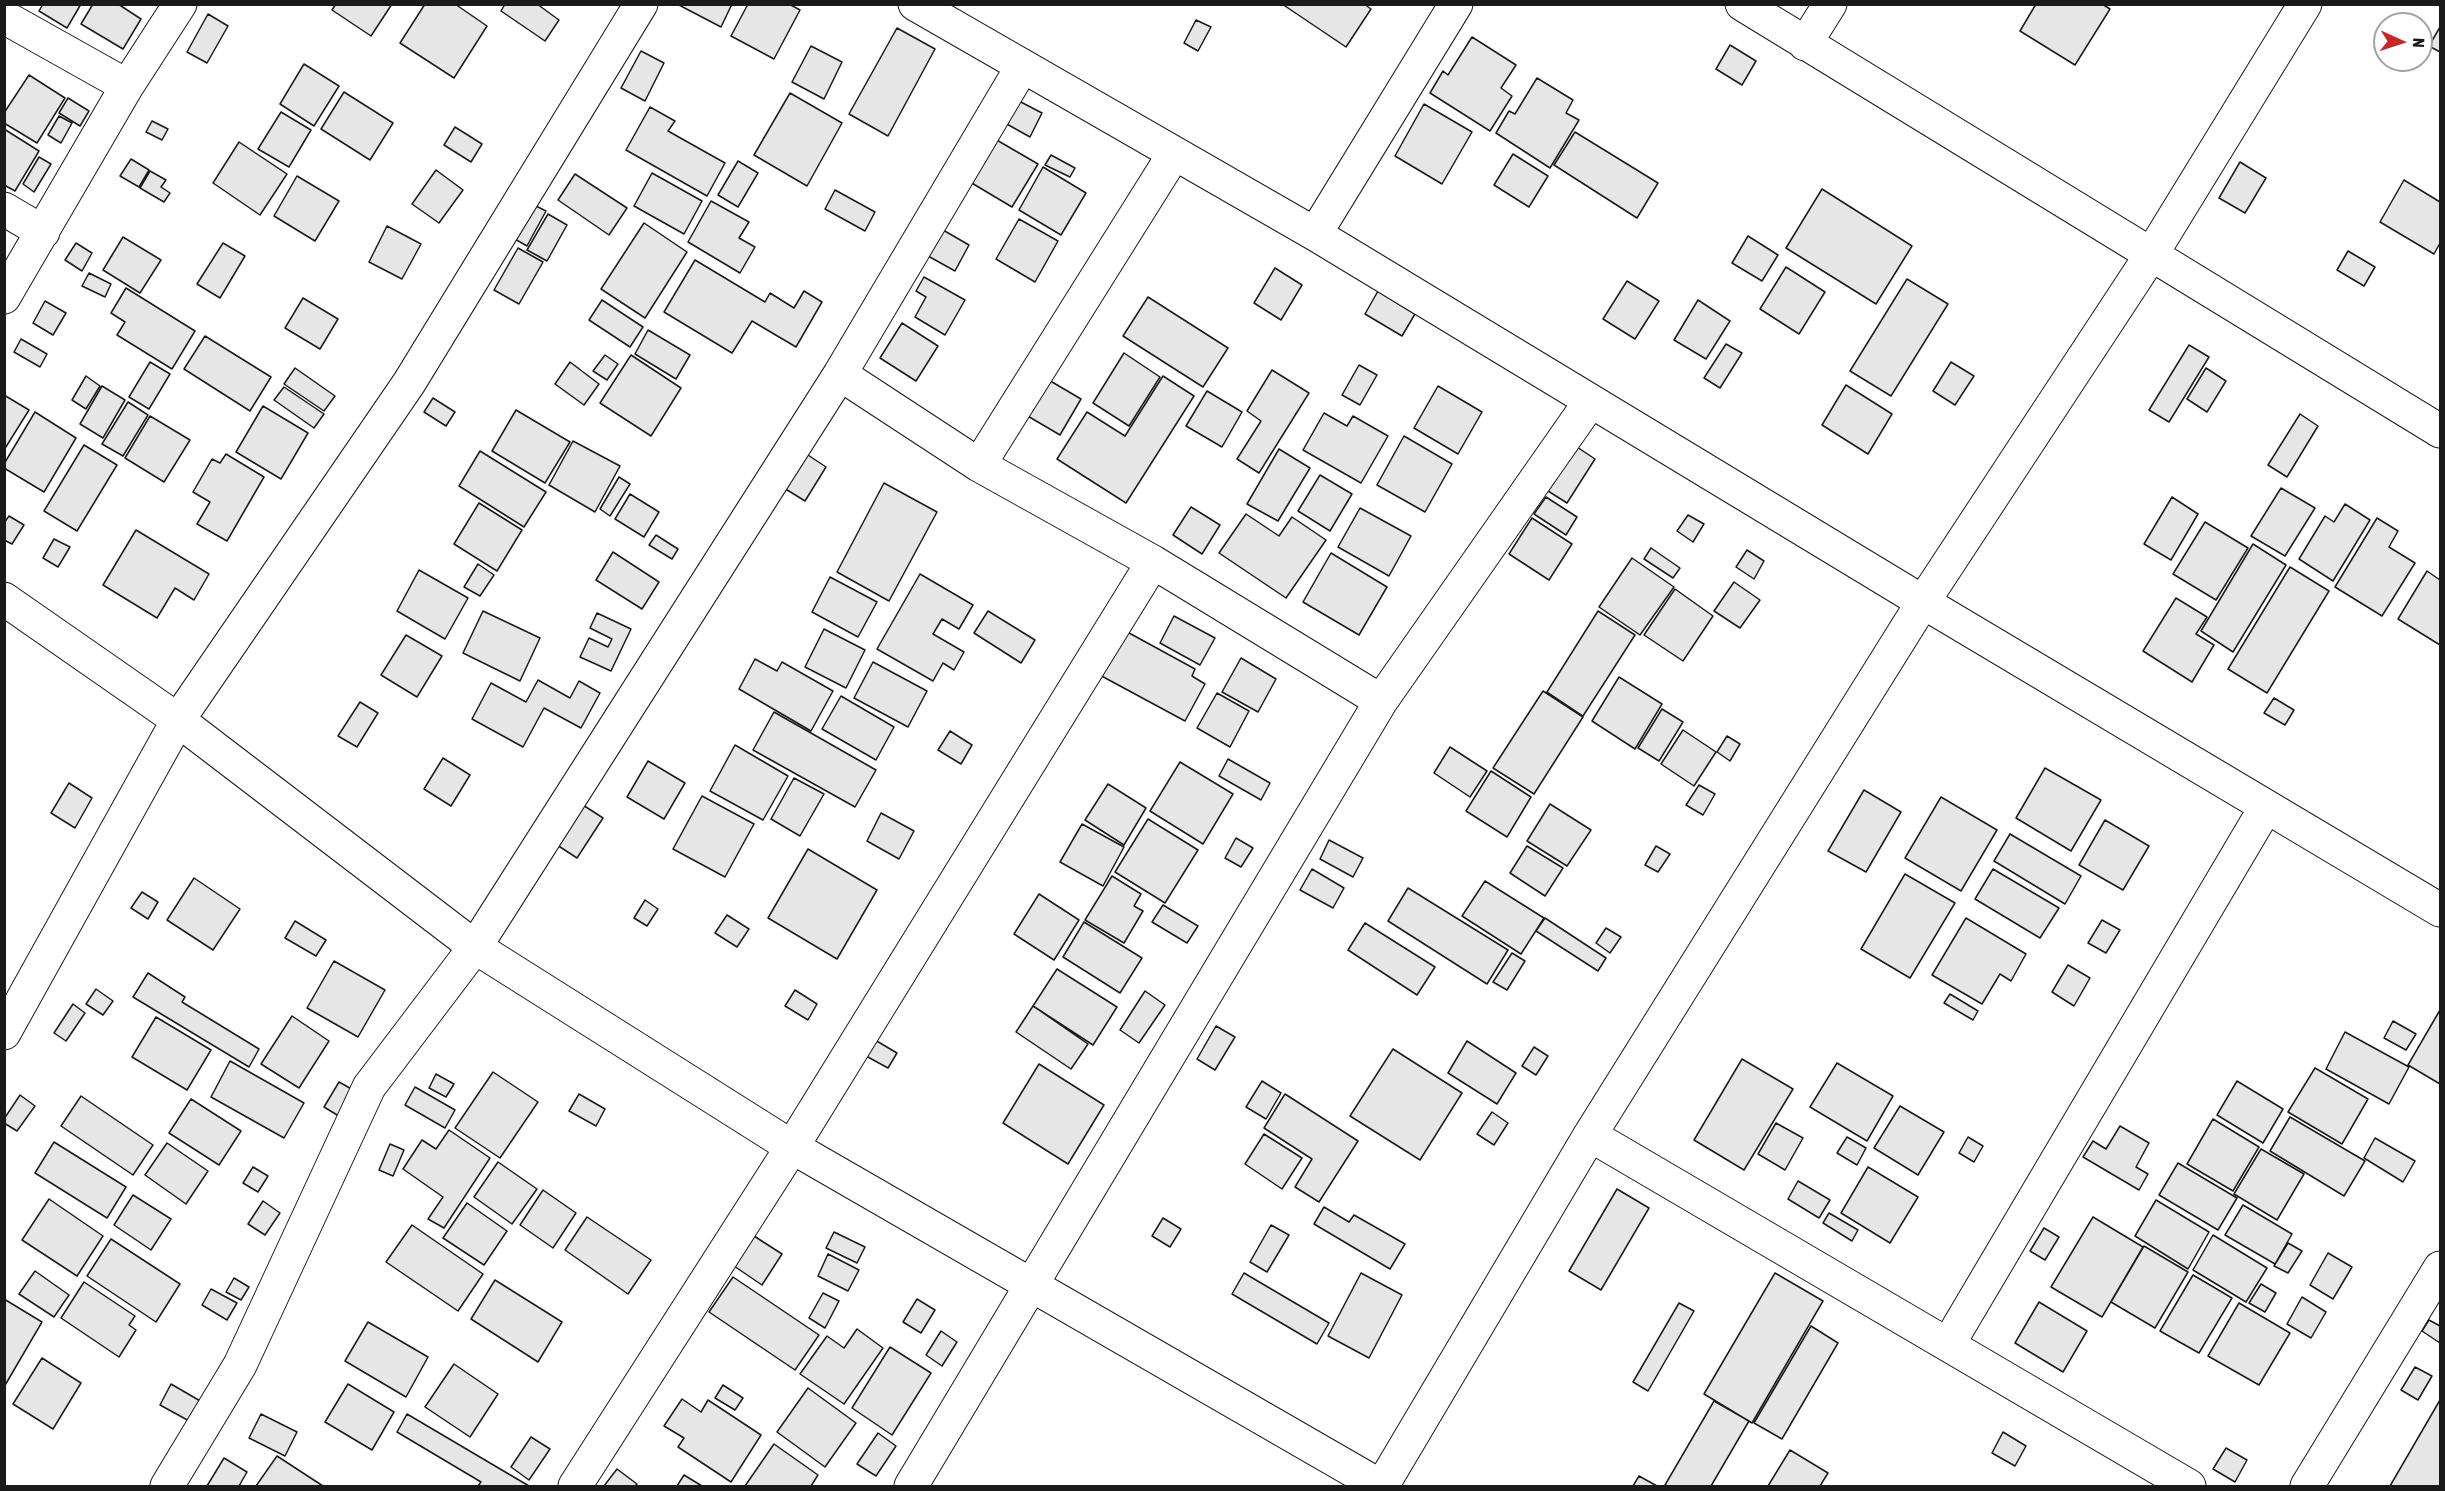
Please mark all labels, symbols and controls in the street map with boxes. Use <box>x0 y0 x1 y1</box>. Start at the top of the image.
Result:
north arrow <box>2373 12 2433 72</box>
text: N <box>2410 38 2428 48</box>

